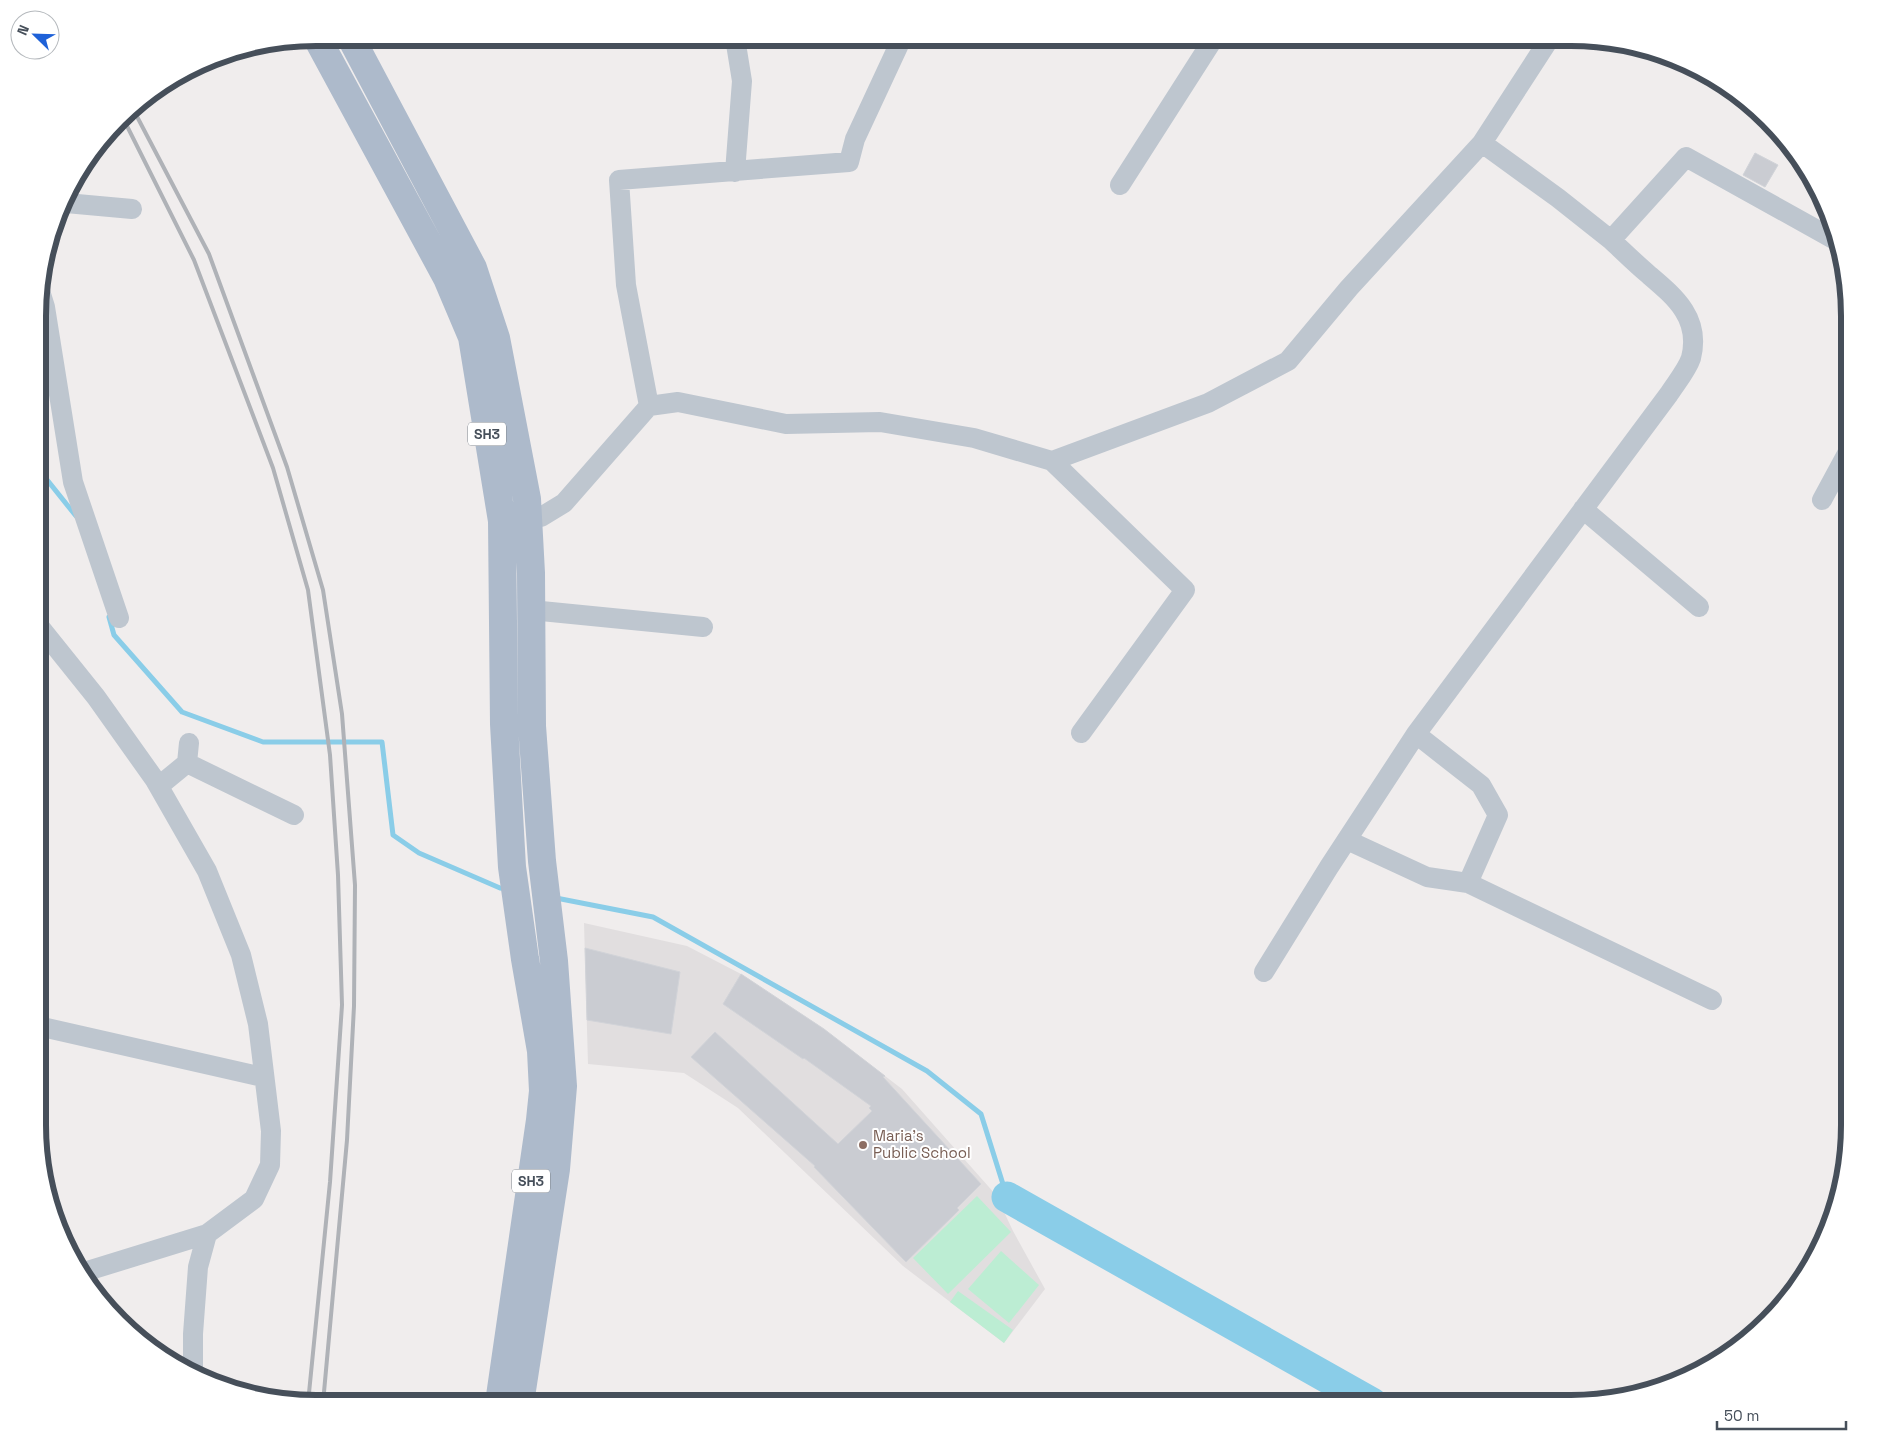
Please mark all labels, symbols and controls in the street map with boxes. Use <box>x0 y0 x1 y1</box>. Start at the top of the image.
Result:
north arrow <box>10 10 60 60</box>
text: N <box>13 22 33 38</box>
road number: SH3 <box>468 422 506 446</box>
place label: Maria's Public School <box>873 1126 971 1162</box>
marker: Maria's Public School <box>857 1139 869 1151</box>
road number: SH3 <box>512 1170 550 1192</box>
scale bar <box>1717 1398 1846 1430</box>
text: 50 m <box>1724 1406 1759 1425</box>

